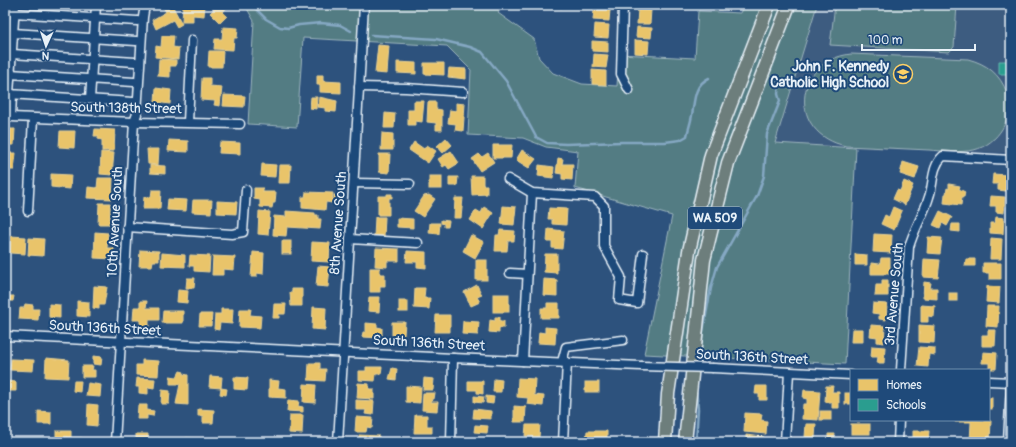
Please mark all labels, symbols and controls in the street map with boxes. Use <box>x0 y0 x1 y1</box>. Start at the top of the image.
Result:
north arrow <box>26 26 66 66</box>
scale bar <box>862 26 975 52</box>
text: 100 m <box>868 33 903 48</box>
text: N <box>41 49 50 62</box>
place label: John F. Kennedy Catholic High School <box>770 58 889 91</box>
school or university icon: John F. Kennedy Catholic High School <box>892 63 914 85</box>
street label: South 138th Street <box>70 99 182 117</box>
street label: 10th Avenue South <box>104 166 126 278</box>
street label: 8th Avenue South <box>326 171 350 275</box>
road number: WA 509 <box>688 207 742 229</box>
street label: 3rd Avenue South <box>881 242 907 346</box>
street label: South 136th Street <box>48 317 162 339</box>
street label: South 136th Street <box>372 332 486 354</box>
street label: South 136th Street <box>695 346 809 368</box>
legend <box>850 369 990 421</box>
text: Homes <box>886 378 922 393</box>
text: Schools <box>886 398 926 413</box>

